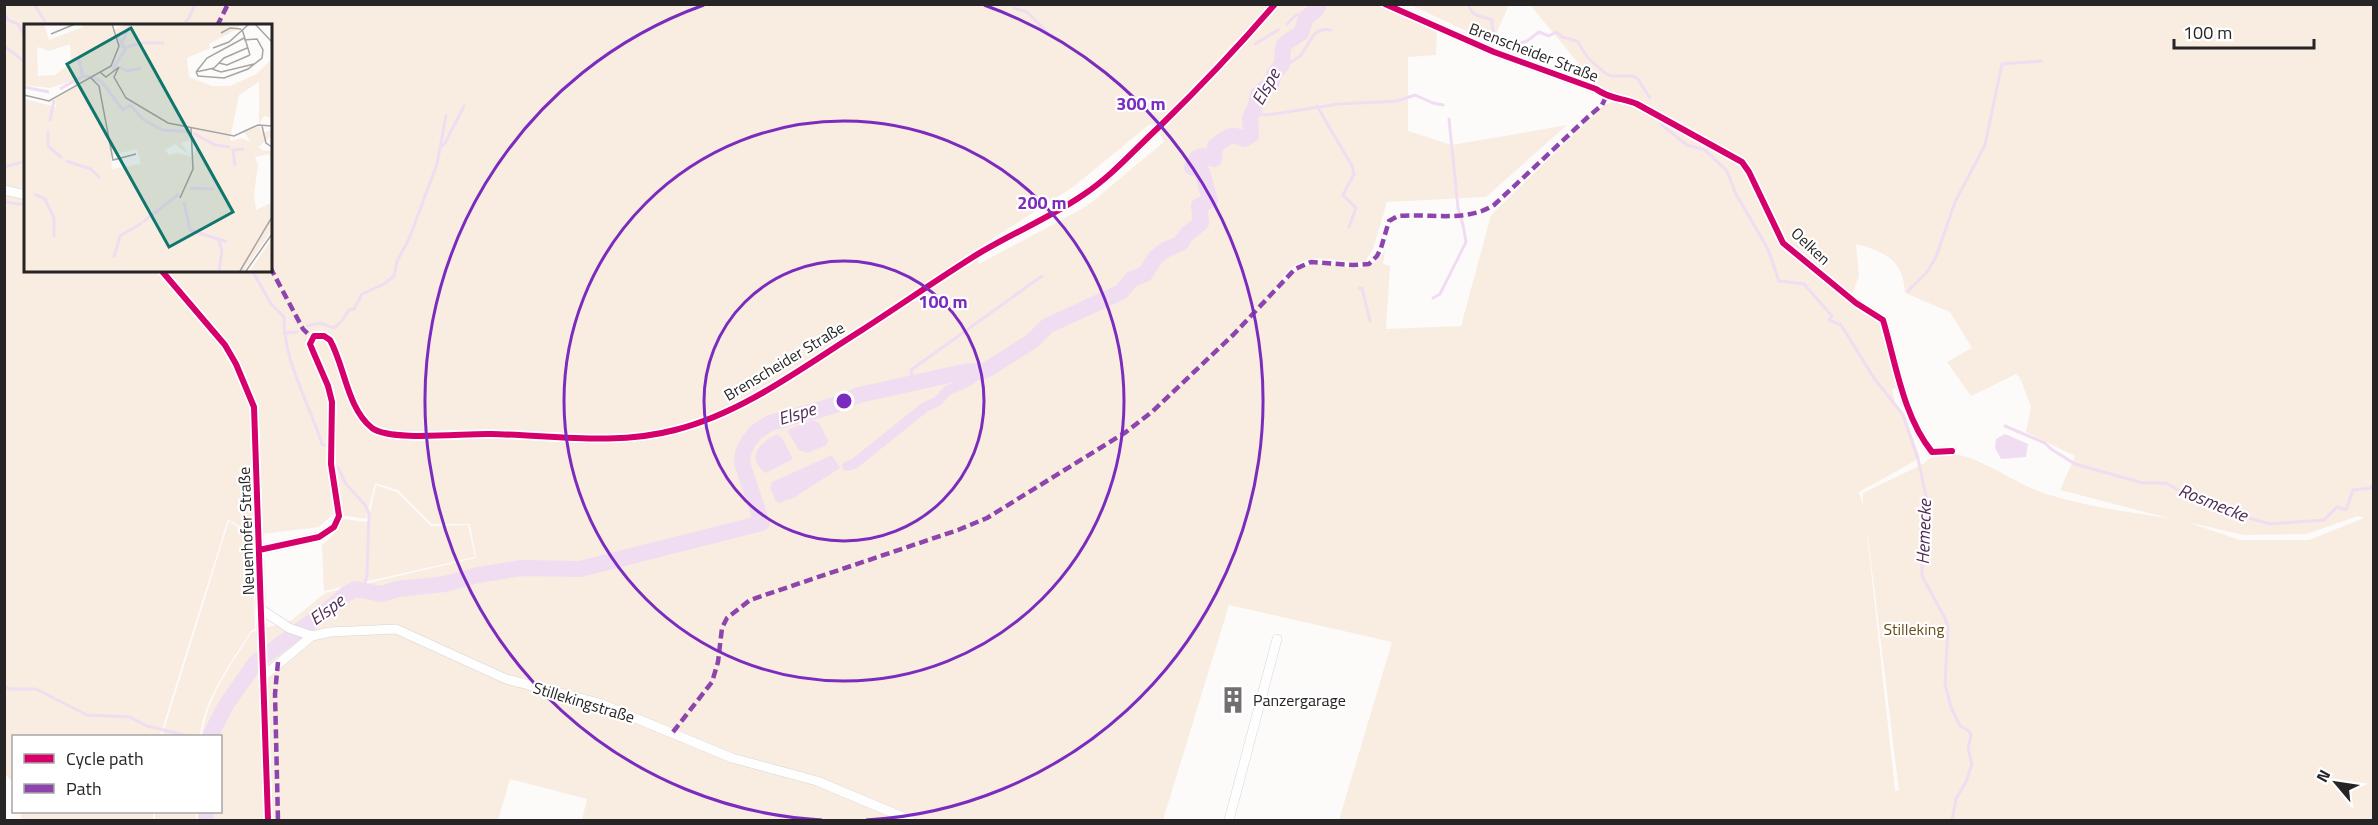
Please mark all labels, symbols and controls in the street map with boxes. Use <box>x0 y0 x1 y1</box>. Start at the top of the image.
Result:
scale bar <box>2174 12 2314 50</box>
street label: Brenscheider Straße <box>1466 16 1602 88</box>
text: 100 m <box>2183 19 2232 46</box>
inset map <box>24 24 272 272</box>
water label: Elspe <box>1245 62 1287 110</box>
text: 300 m <box>1116 90 1166 117</box>
text: 200 m <box>1017 189 1067 216</box>
street label: Oelken <box>1786 221 1836 271</box>
text: 100 m <box>918 288 968 315</box>
street label: Brenscheider Straße <box>719 315 849 407</box>
centre of rings <box>834 391 854 411</box>
water label: Elspe <box>775 395 821 432</box>
street label: Neuenhofer Straße <box>232 466 260 596</box>
water label: Rosmecke <box>2175 476 2253 529</box>
water label: Hemecke <box>1909 497 1938 565</box>
water label: Elspe <box>303 587 351 632</box>
park label: Stilleking <box>1883 617 1945 641</box>
street label: Stillekingstraße <box>530 675 638 729</box>
building icon: Panzergarage <box>1218 685 1248 715</box>
place label: Panzergarage <box>1253 688 1346 712</box>
legend <box>12 735 222 813</box>
text: Cycle path <box>66 745 144 772</box>
north arrow <box>2306 753 2366 813</box>
text: N <box>2310 765 2336 786</box>
text: Path <box>66 775 102 802</box>

